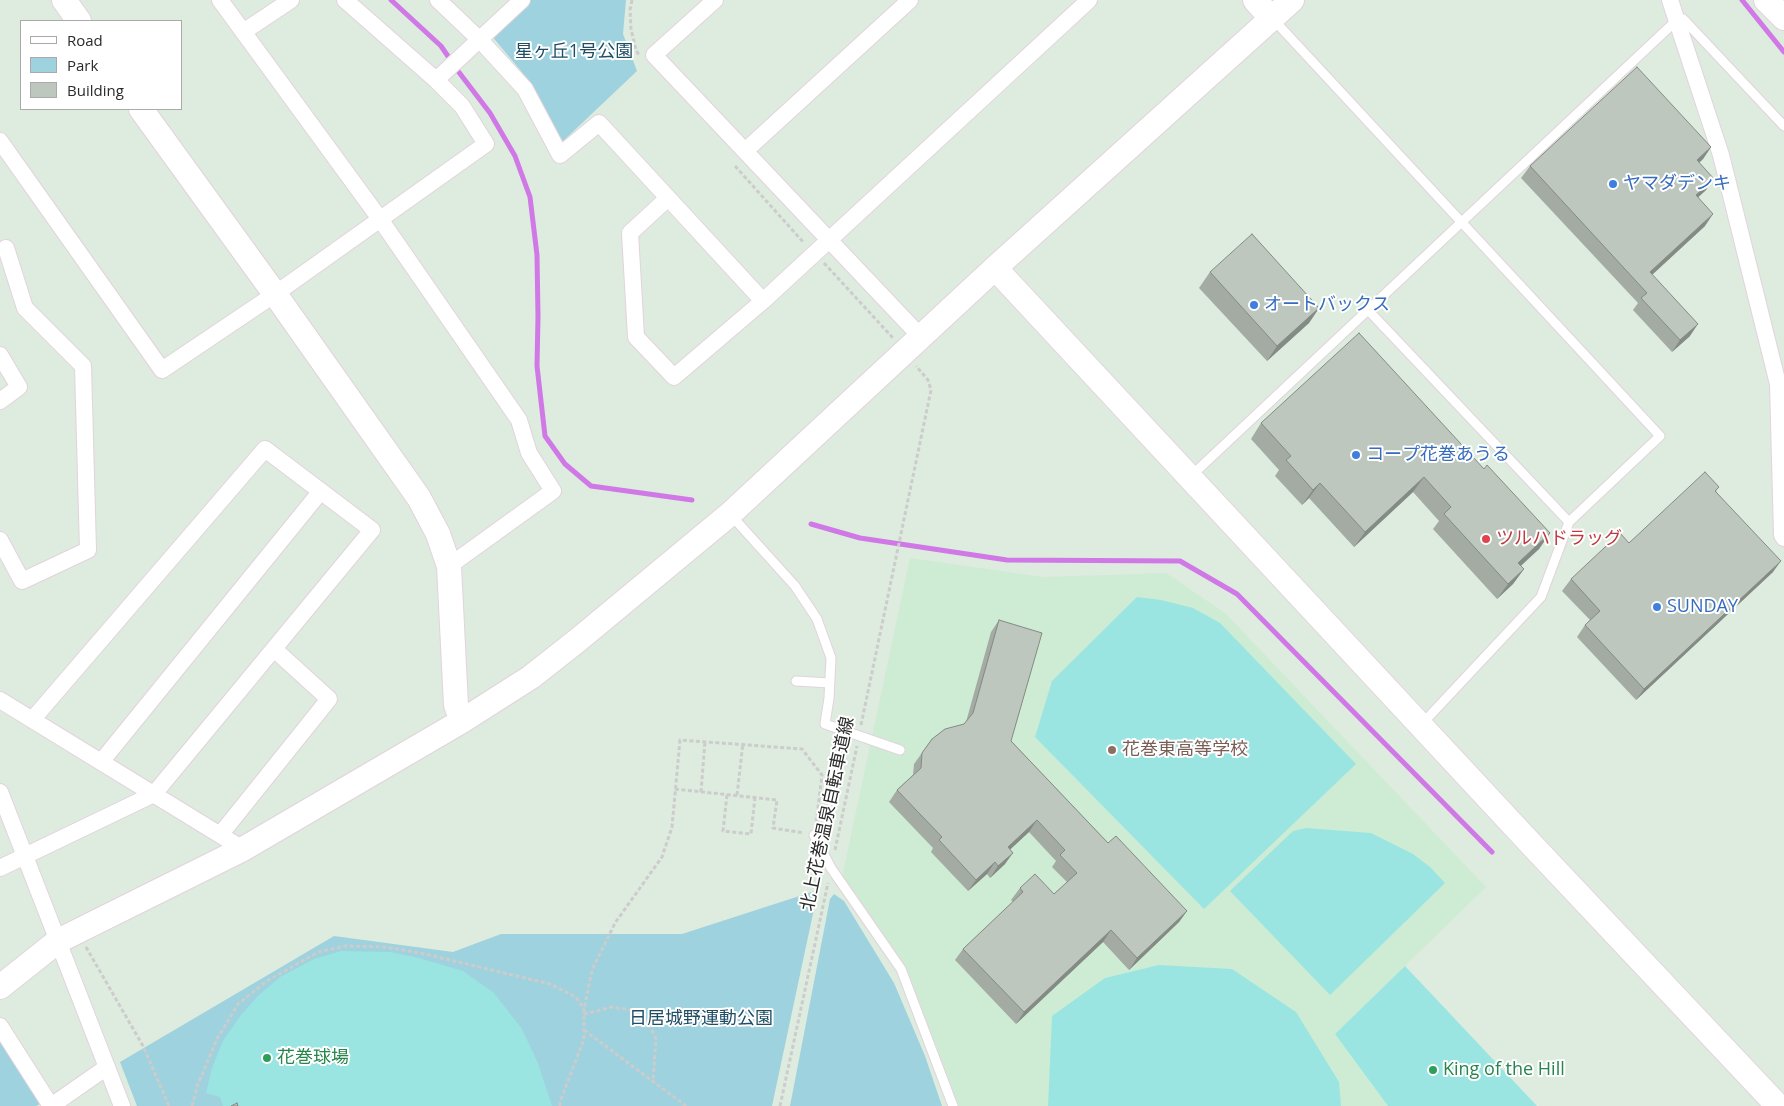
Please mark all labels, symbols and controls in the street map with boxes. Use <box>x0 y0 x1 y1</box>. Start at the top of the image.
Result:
legend <box>20 20 182 110</box>
text: Road <box>67 30 103 50</box>
park label: 星ヶ丘1号公園 <box>515 41 633 63</box>
text: Park <box>67 55 98 75</box>
text: Building <box>67 80 124 100</box>
place label: ヤマダデンキ <box>1623 173 1731 195</box>
marker: ヤマダデンキ <box>1607 178 1619 190</box>
place label: オートバックス <box>1264 294 1390 316</box>
marker: オートバックス <box>1248 299 1260 311</box>
place label: コープ花巻あうる <box>1366 444 1510 466</box>
marker: コープ花巻あうる <box>1350 449 1362 461</box>
place label: ツルハドラッグ <box>1496 528 1622 550</box>
marker: ツルハドラッグ <box>1480 533 1492 545</box>
place label: SUNDAY <box>1667 596 1738 618</box>
marker: SUNDAY <box>1651 601 1663 613</box>
street label: 北上花巻温泉自転車道線 <box>797 715 859 913</box>
place label: 花巻東高等学校 <box>1122 739 1248 761</box>
marker: 花巻東高等学校 <box>1106 744 1118 756</box>
park label: 日居城野運動公園 <box>629 1008 773 1030</box>
place label: 花巻球場 <box>277 1047 349 1069</box>
marker: 花巻球場 <box>261 1052 273 1064</box>
place label: King of the Hill <box>1443 1059 1565 1081</box>
marker: King of the Hill <box>1427 1064 1439 1076</box>

